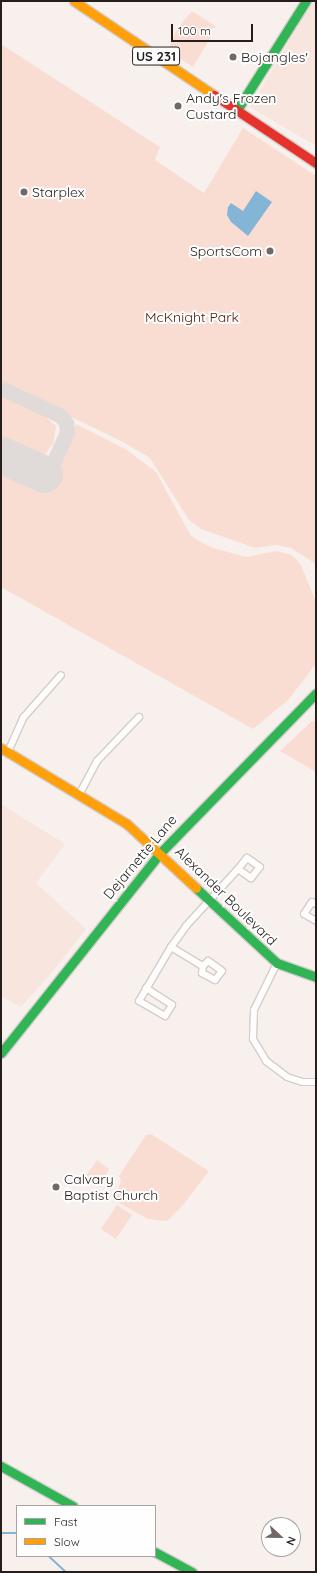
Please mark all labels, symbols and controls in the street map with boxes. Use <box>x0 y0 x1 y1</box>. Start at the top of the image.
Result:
scale bar <box>173 16 255 42</box>
text: 100 m <box>178 23 211 38</box>
road number: US 231 <box>132 45 180 67</box>
place label: Bojangles' <box>241 49 308 65</box>
marker: Bojangles' <box>228 52 238 62</box>
place label: Andy's Frozen Custard <box>186 90 276 122</box>
marker: Andy's Frozen Custard <box>173 101 183 111</box>
place label: Starplex <box>32 184 85 200</box>
marker: Starplex <box>19 187 29 197</box>
place label: SportsCom <box>190 243 262 259</box>
marker: SportsCom <box>265 246 275 256</box>
park label: McKnight Park <box>145 309 239 325</box>
street label: Dejarnette Lane <box>100 811 180 903</box>
street label: Alexander Boulevard <box>172 843 280 949</box>
place label: Calvary Baptist Church <box>64 1171 158 1204</box>
marker: Calvary Baptist Church <box>51 1182 61 1192</box>
legend <box>16 1505 156 1557</box>
text: Fast <box>54 1514 78 1529</box>
north arrow <box>261 1517 301 1557</box>
text: Slow <box>54 1534 80 1549</box>
text: N <box>283 1535 299 1547</box>

